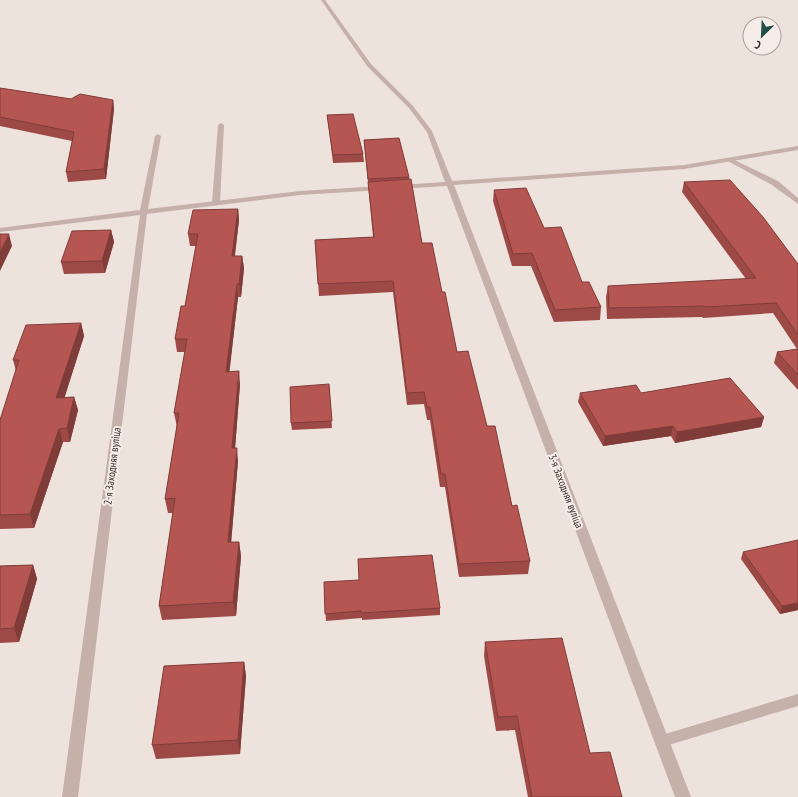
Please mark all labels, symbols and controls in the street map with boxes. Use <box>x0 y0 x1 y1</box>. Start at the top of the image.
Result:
north arrow <box>742 16 782 56</box>
text: С <box>753 38 763 53</box>
street label: 2-я Заходняя вуліца <box>100 426 124 506</box>
street label: 3-я Заходняя вуліца <box>545 452 587 530</box>

